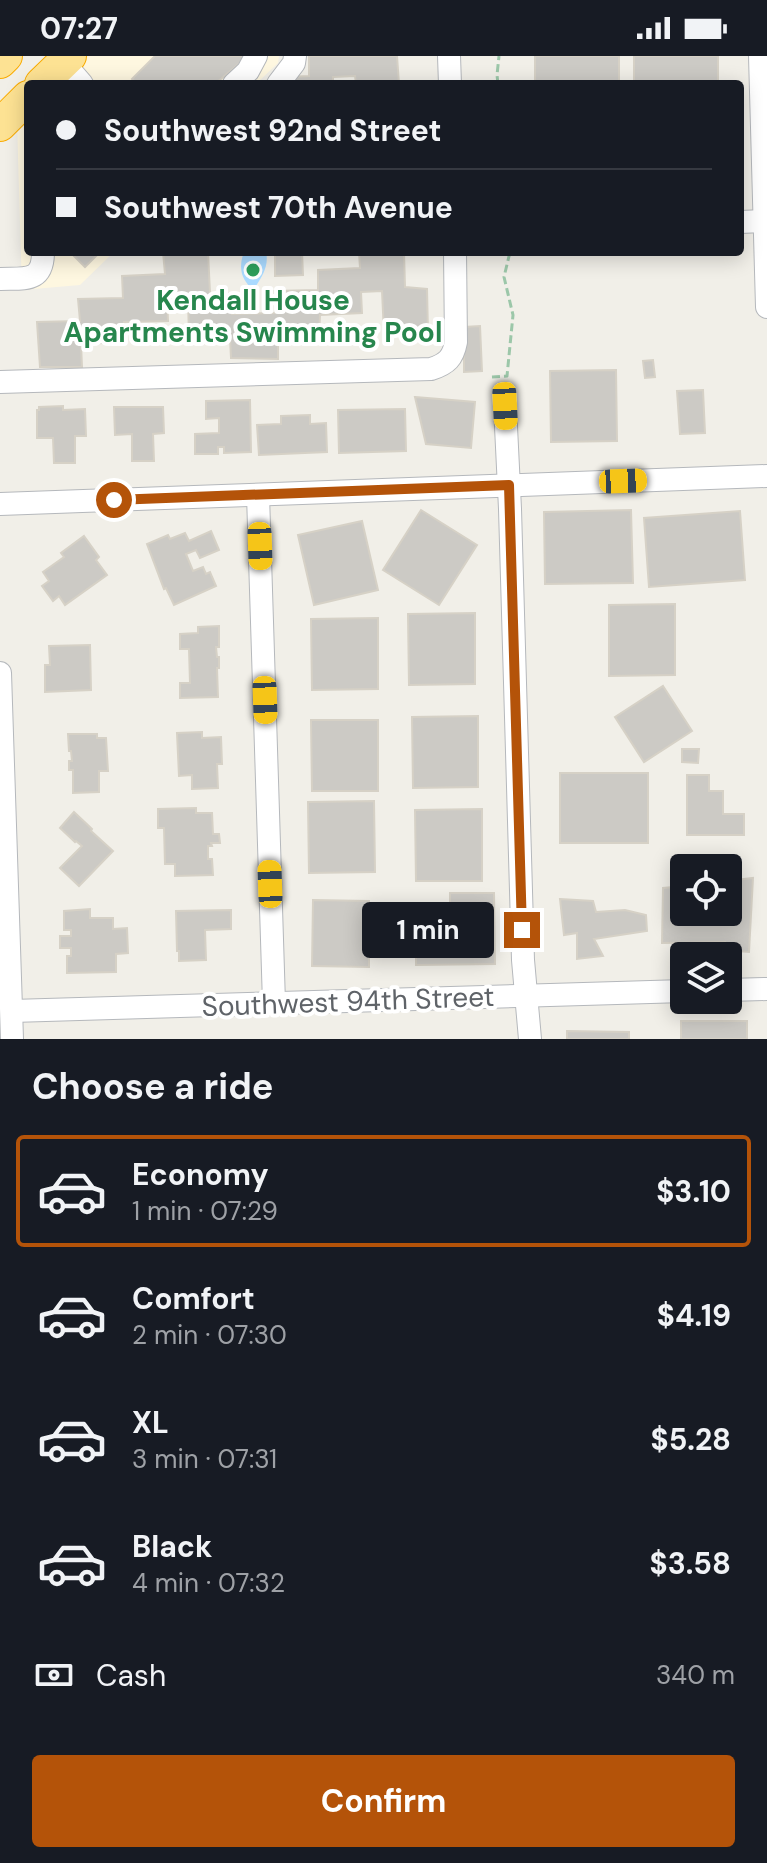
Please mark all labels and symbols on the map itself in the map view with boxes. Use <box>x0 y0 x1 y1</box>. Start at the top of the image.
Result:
marker: Kendall House Apartments Swimming Pool <box>244 261 262 279</box>
place label: Kendall House Apartments Swimming Pool <box>64 282 442 351</box>
car <box>492 381 518 431</box>
car <box>599 468 647 494</box>
route start <box>96 482 132 518</box>
car <box>247 522 273 570</box>
car <box>252 676 278 724</box>
car <box>257 860 283 908</box>
callout: 1 min <box>362 902 494 958</box>
route end <box>504 912 540 948</box>
street label: Southwest 94th Street <box>201 978 495 1025</box>

